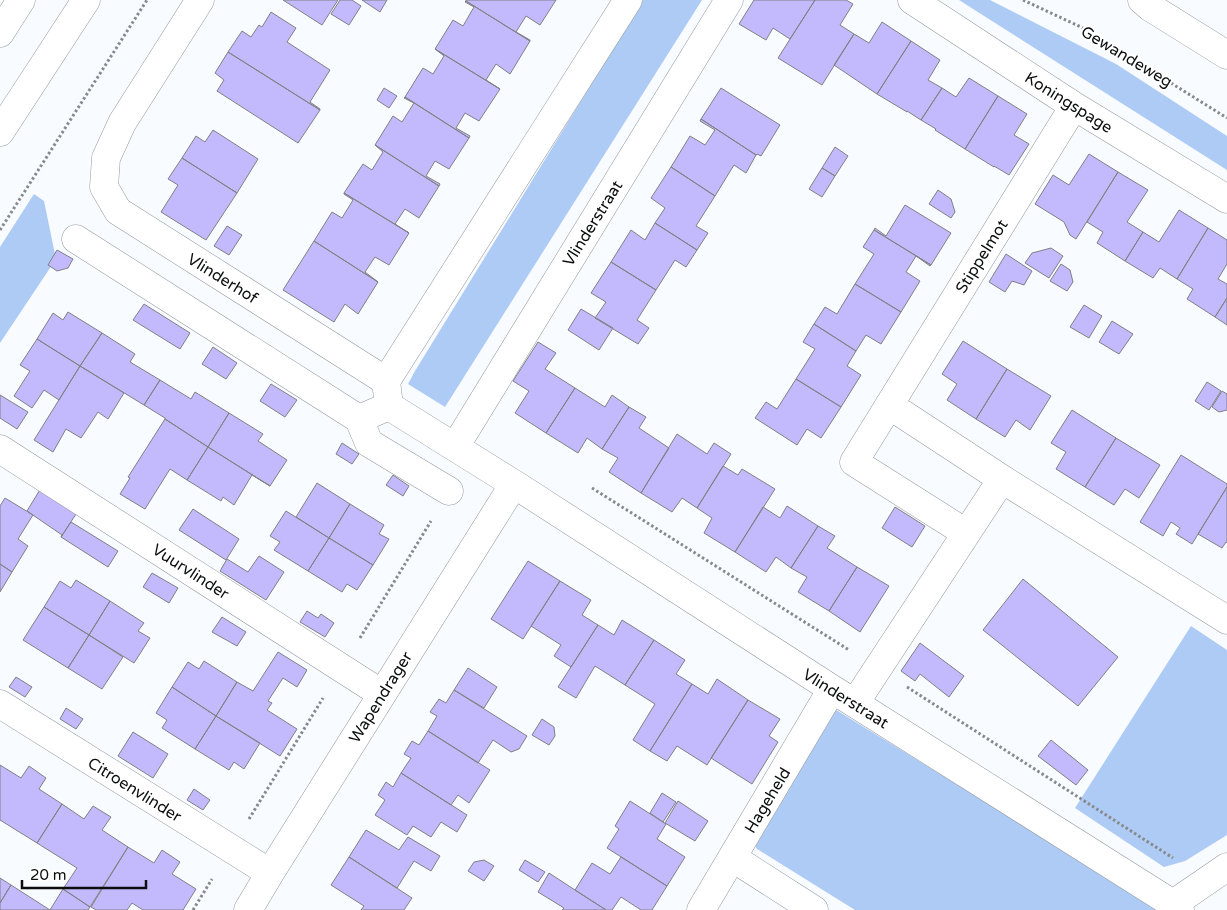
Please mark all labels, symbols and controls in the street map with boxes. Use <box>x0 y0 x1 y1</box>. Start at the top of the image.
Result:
street label: Gewandeweg <box>1077 22 1176 92</box>
street label: Koningspage <box>1021 68 1116 138</box>
street label: Vlinderstraat <box>558 177 627 270</box>
street label: Stippelmot <box>951 216 1012 297</box>
street label: Vlinderhof <box>183 249 262 309</box>
street label: Vuurvlinder <box>148 540 233 605</box>
street label: Wapendrager <box>345 647 417 747</box>
street label: Vlinderstraat <box>799 664 892 733</box>
street label: Citroenvlinder <box>84 753 186 827</box>
street label: Hageheld <box>740 764 795 837</box>
scale bar <box>22 858 146 890</box>
text: 20 m <box>30 866 67 884</box>

